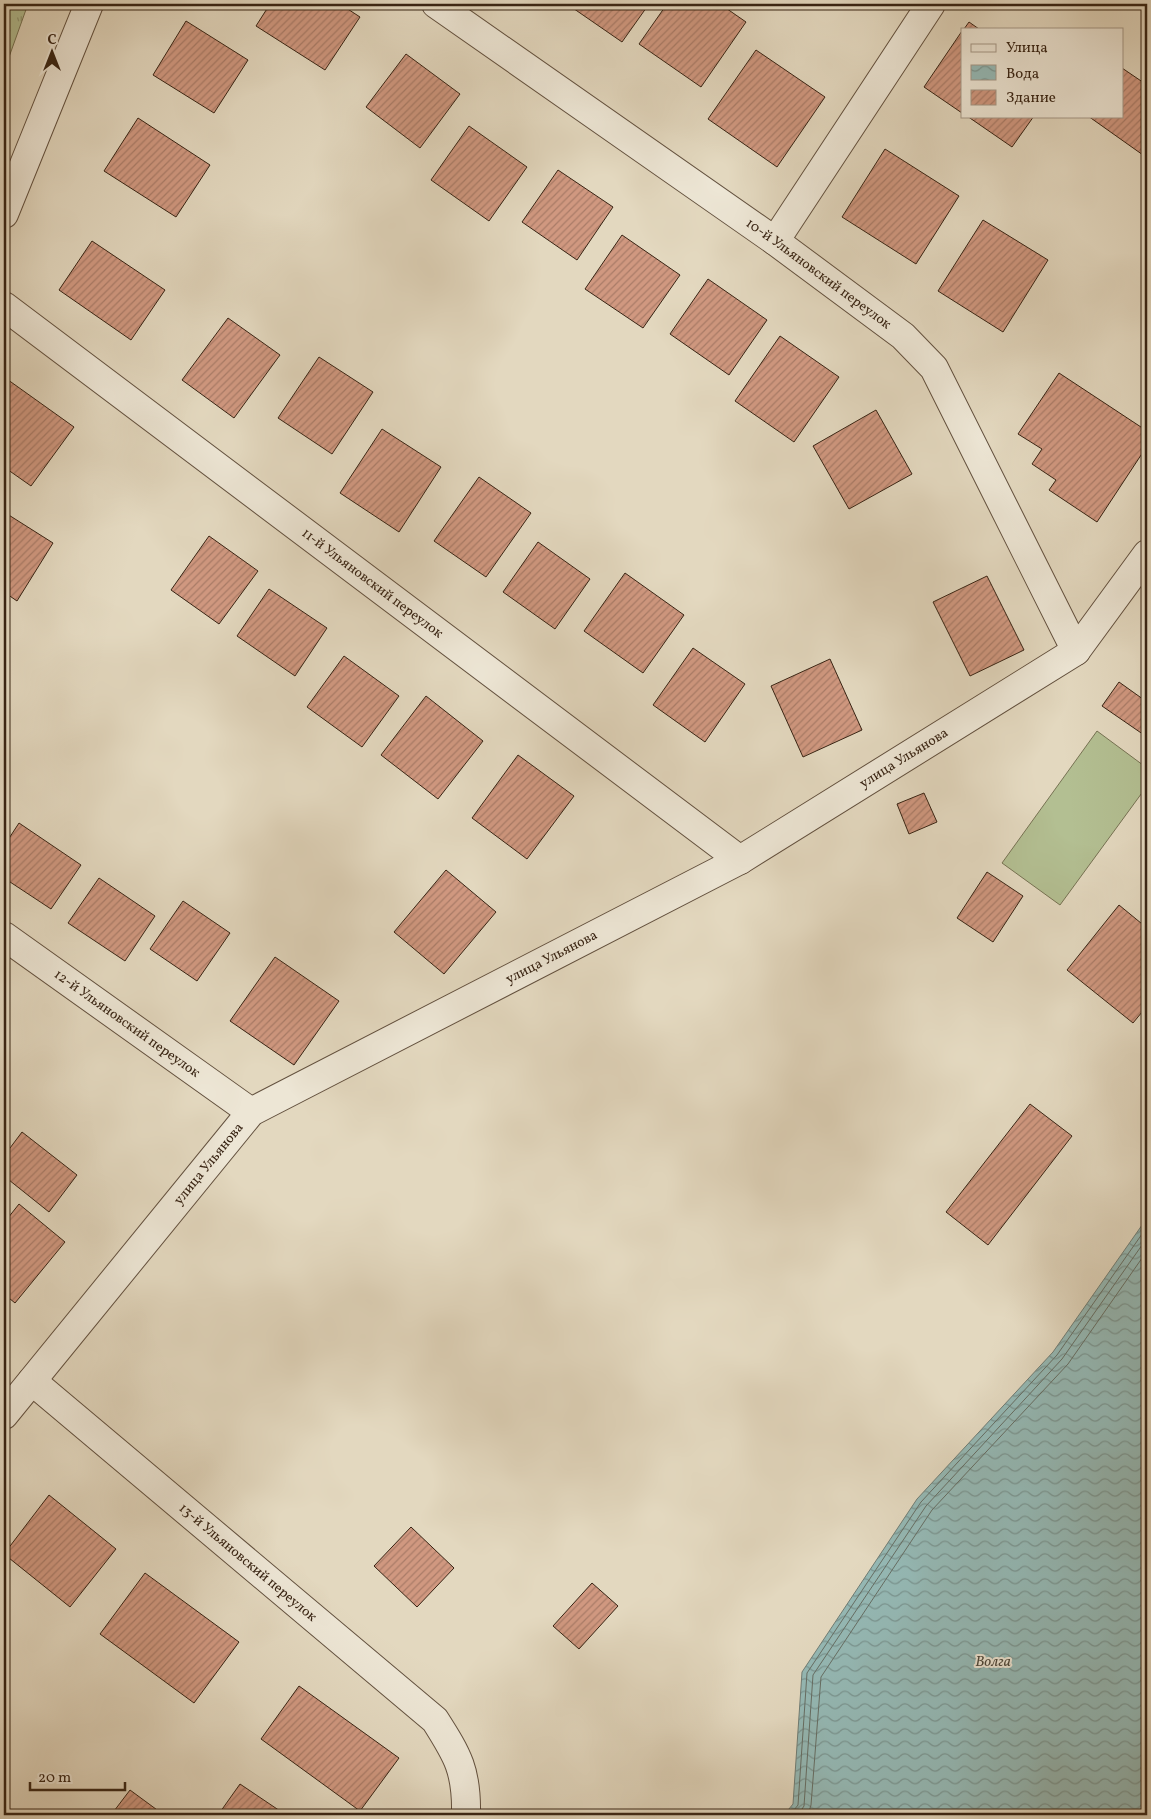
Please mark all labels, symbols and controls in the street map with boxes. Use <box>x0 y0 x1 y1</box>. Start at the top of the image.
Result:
north arrow <box>28 28 78 78</box>
legend <box>961 28 1124 118</box>
text: С <box>47 31 57 50</box>
text: Улица <box>1006 38 1048 59</box>
text: Вода <box>1006 64 1039 85</box>
text: Здание <box>1006 88 1056 109</box>
street label: 10-й Ульяновский переулок <box>742 214 896 334</box>
street label: 11-й Ульяновский переулок <box>298 524 447 643</box>
street label: улица Ульянова <box>856 723 952 793</box>
street label: улица Ульянова <box>502 926 601 989</box>
street label: 12-й Ульяновский переулок <box>50 965 204 1082</box>
street label: улица Ульянова <box>169 1119 248 1209</box>
street label: 13-й Ульяновский переулок <box>175 1499 321 1626</box>
water label: Волга <box>975 1652 1011 1673</box>
scale bar <box>30 1759 125 1791</box>
text: 20 m <box>38 1768 71 1789</box>

